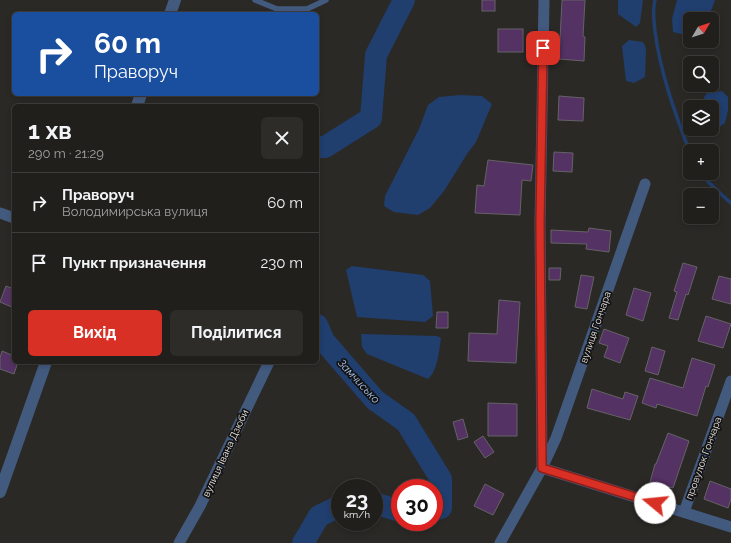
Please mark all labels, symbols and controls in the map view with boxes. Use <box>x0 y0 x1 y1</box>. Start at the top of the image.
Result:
north arrow <box>683 12 719 48</box>
map controls <box>683 12 719 224</box>
text: 60 m <box>94 27 161 60</box>
icon: right <box>28 28 80 80</box>
pin <box>526 31 560 65</box>
icon: arrive <box>532 37 554 59</box>
button: search <box>683 56 719 92</box>
text: Праворуч <box>94 61 178 82</box>
button: layers <box>683 100 719 136</box>
text: 1 хв <box>28 116 72 145</box>
button: close <box>261 117 303 159</box>
button: + <box>683 144 719 180</box>
text: 290 m · 21:29 <box>28 146 104 161</box>
text: Праворуч <box>62 186 134 204</box>
button: − <box>683 188 719 224</box>
icon: right <box>28 192 50 214</box>
text: 60 m <box>267 194 303 212</box>
text: Володимирська вулиця <box>62 204 208 219</box>
icon: arrive <box>28 252 50 274</box>
text: Пункт призначення <box>62 254 206 272</box>
text: 230 m <box>260 254 303 272</box>
street label: вулиця Гончара <box>578 290 613 364</box>
button: Вихід <box>28 310 162 356</box>
button: Поділитися <box>170 310 303 356</box>
water label: Замчисько <box>335 357 383 406</box>
street label: вулиця Івана Дзюби <box>200 408 251 499</box>
street label: провулок Гончара <box>683 415 724 501</box>
speed limit sign: 30 <box>391 479 443 531</box>
position arrow <box>634 482 676 524</box>
text: 23 <box>346 488 368 512</box>
text: km/h <box>344 509 370 520</box>

